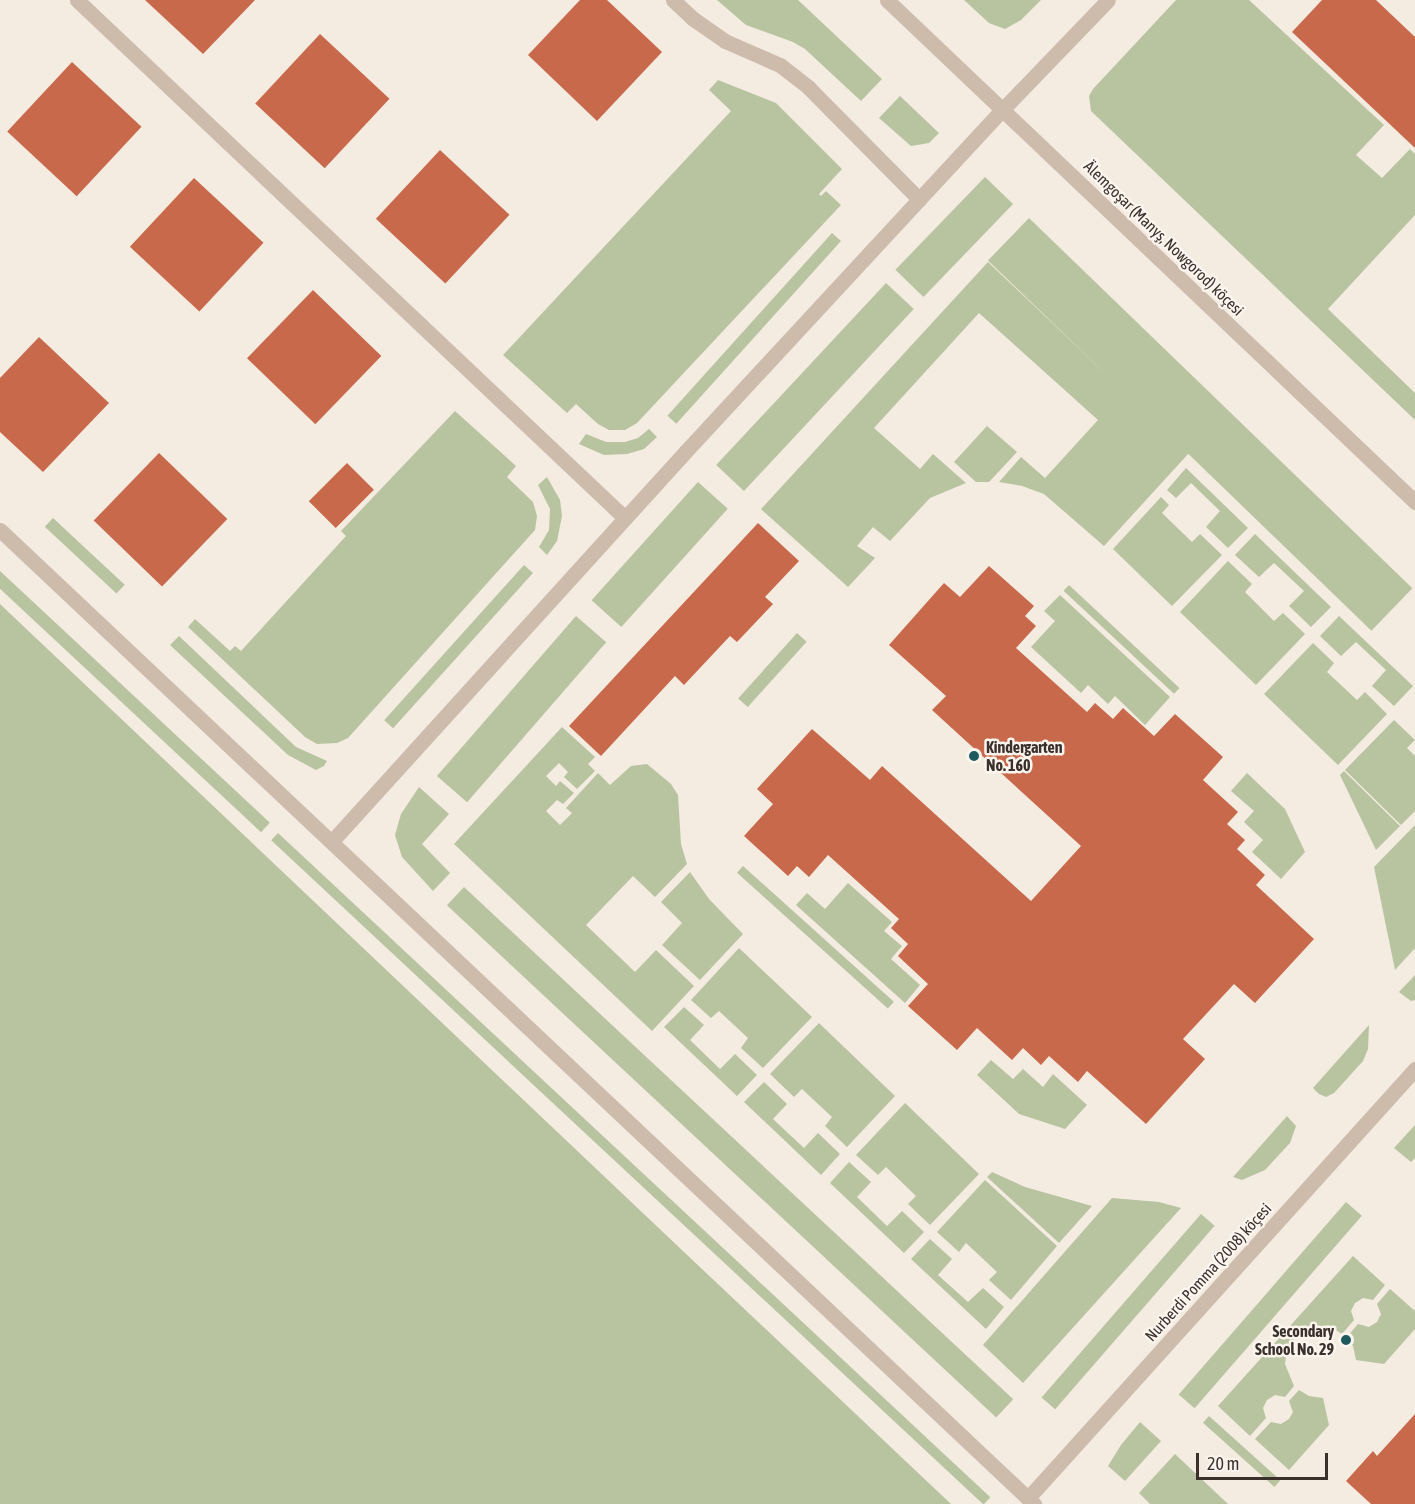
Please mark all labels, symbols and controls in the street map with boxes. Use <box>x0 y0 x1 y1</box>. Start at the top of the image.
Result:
street label: Älemgoşar (Manyş, Nowgorod) köçesi <box>1080 156 1248 320</box>
place label: Kindergarten No. 160 <box>986 737 1062 775</box>
marker: Kindergarten No. 160 <box>967 749 981 763</box>
street label: Nurberdi Pomma (2008) köçesi <box>1141 1199 1275 1345</box>
place label: Secondary School No. 29 <box>1255 1321 1334 1359</box>
marker: Secondary School No. 29 <box>1339 1333 1353 1347</box>
scale bar <box>1199 1441 1331 1479</box>
text: 20 m <box>1207 1453 1239 1474</box>

